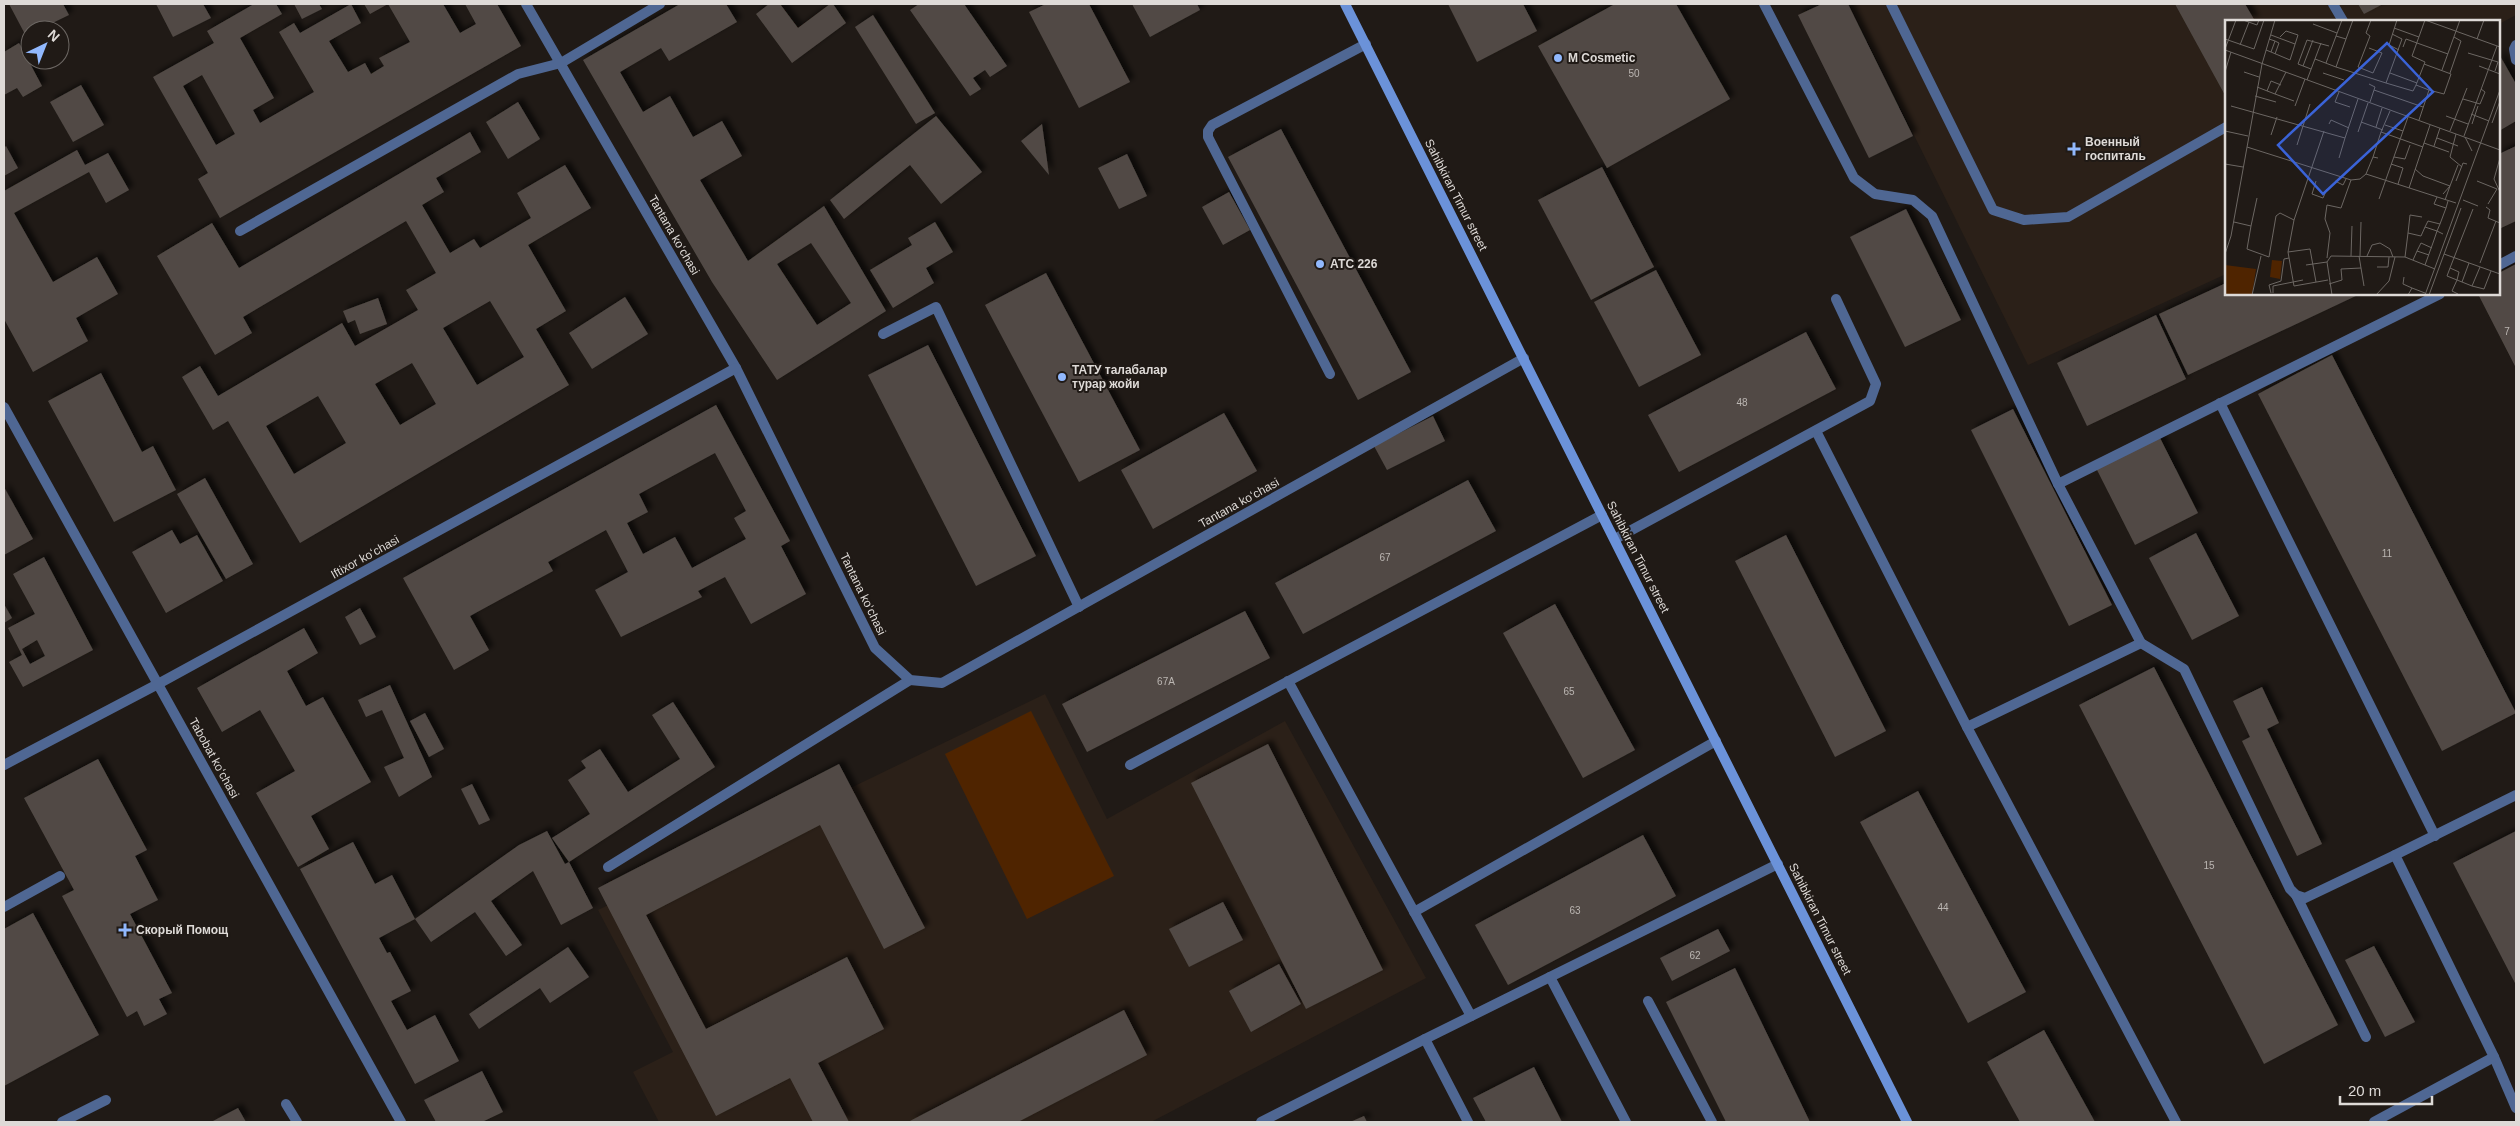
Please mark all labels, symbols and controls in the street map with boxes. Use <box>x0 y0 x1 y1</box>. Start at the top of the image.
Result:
north arrow <box>20 20 70 70</box>
inset map <box>2225 20 2500 295</box>
text: N <box>45 26 63 45</box>
place label: M Cosmetic <box>1568 51 1636 65</box>
marker: M Cosmetic <box>1552 52 1564 64</box>
house number: 50 <box>1628 68 1640 79</box>
place label: Военный госпиталь <box>2085 135 2146 163</box>
street label: Sahibkiran Timur street <box>1422 137 1491 254</box>
marker: Военный госпиталь <box>2067 142 2081 156</box>
street label: Tantana koʻchasi <box>646 193 702 277</box>
place label: АТС 226 <box>1330 257 1378 271</box>
marker: АТС 226 <box>1314 258 1326 270</box>
house number: 7 <box>2504 326 2510 337</box>
place label: ТАТУ талабалар турар жойи <box>1072 363 1167 391</box>
marker: ТАТУ талабалар турар жойи <box>1056 371 1068 383</box>
house number: 48 <box>1736 397 1748 408</box>
street label: Tantana koʻchasi <box>1197 475 1281 531</box>
street label: Sahibkiran Timur street <box>1604 499 1673 616</box>
street label: Iftixor koʻchasi <box>328 532 402 582</box>
house number: 11 <box>2382 548 2393 559</box>
street label: Tantana koʻchasi <box>837 551 889 637</box>
house number: 67 <box>1379 552 1391 563</box>
house number: 67А <box>1157 676 1175 687</box>
house number: 65 <box>1563 686 1575 697</box>
street label: Tabobat koʻchasi <box>186 716 242 800</box>
house number: 15 <box>2203 860 2215 871</box>
street label: Sahibkiran Timur street <box>1786 861 1855 978</box>
house number: 44 <box>1937 902 1949 913</box>
house number: 63 <box>1569 905 1581 916</box>
marker: Скорый Помощ <box>118 923 132 937</box>
place label: Скорый Помощ <box>136 923 229 937</box>
house number: 62 <box>1689 950 1701 961</box>
scale bar <box>2340 1074 2432 1106</box>
text: 20 m <box>2348 1082 2381 1099</box>

